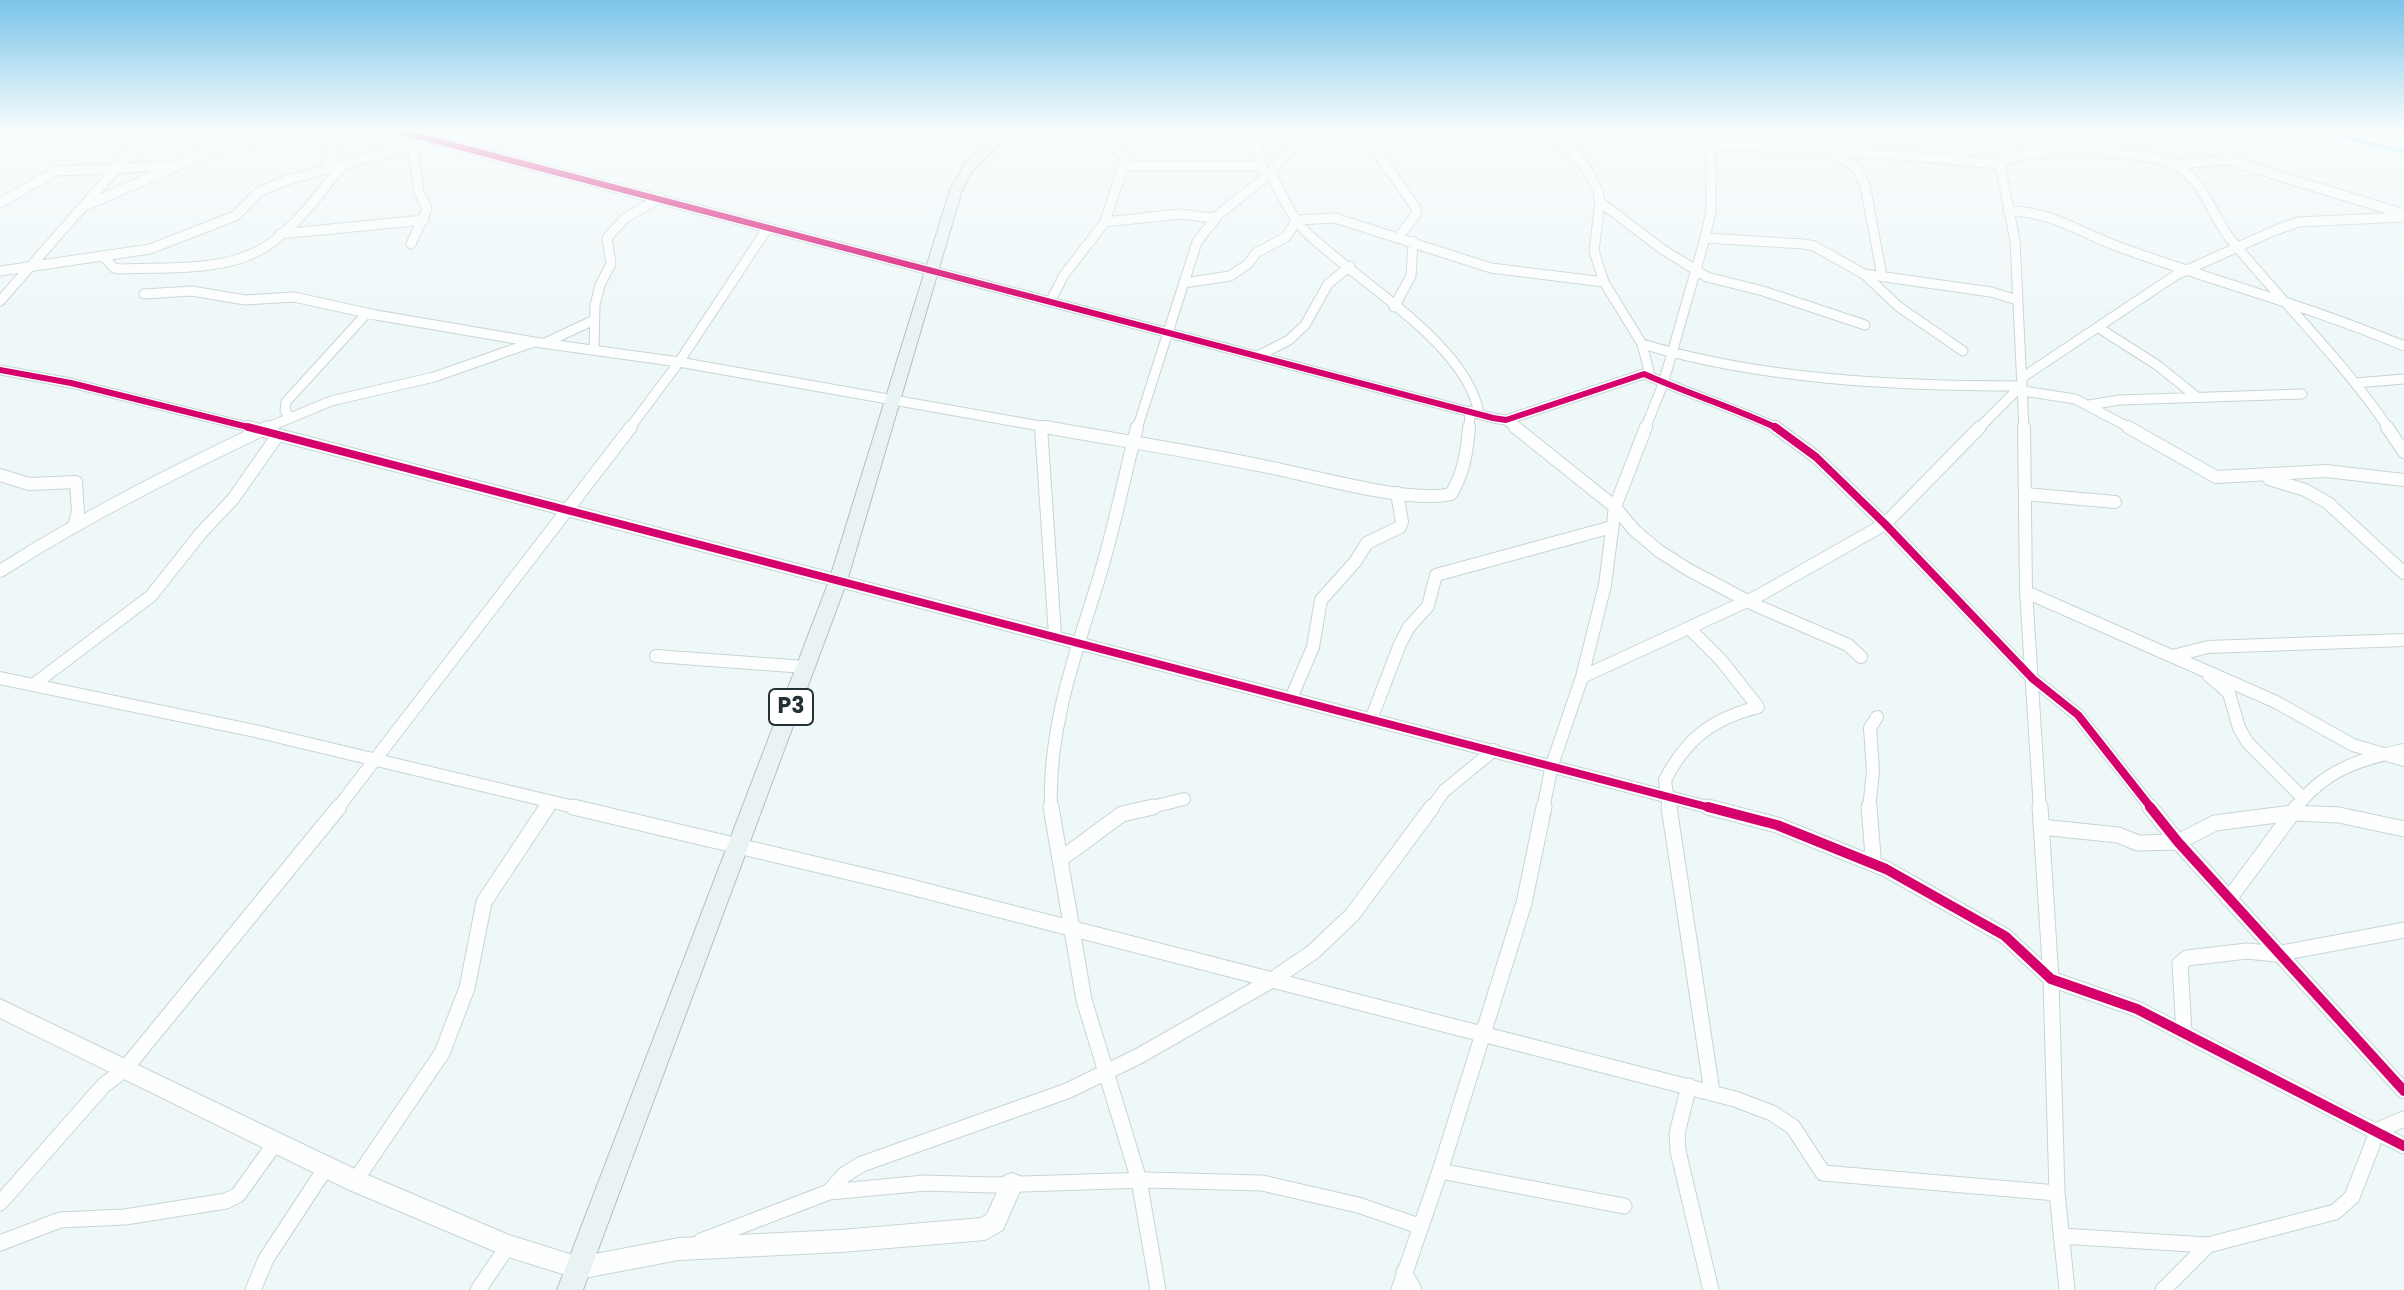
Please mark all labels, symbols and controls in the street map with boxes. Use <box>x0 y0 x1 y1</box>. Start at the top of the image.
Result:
road number: P3 <box>769 689 813 725</box>

